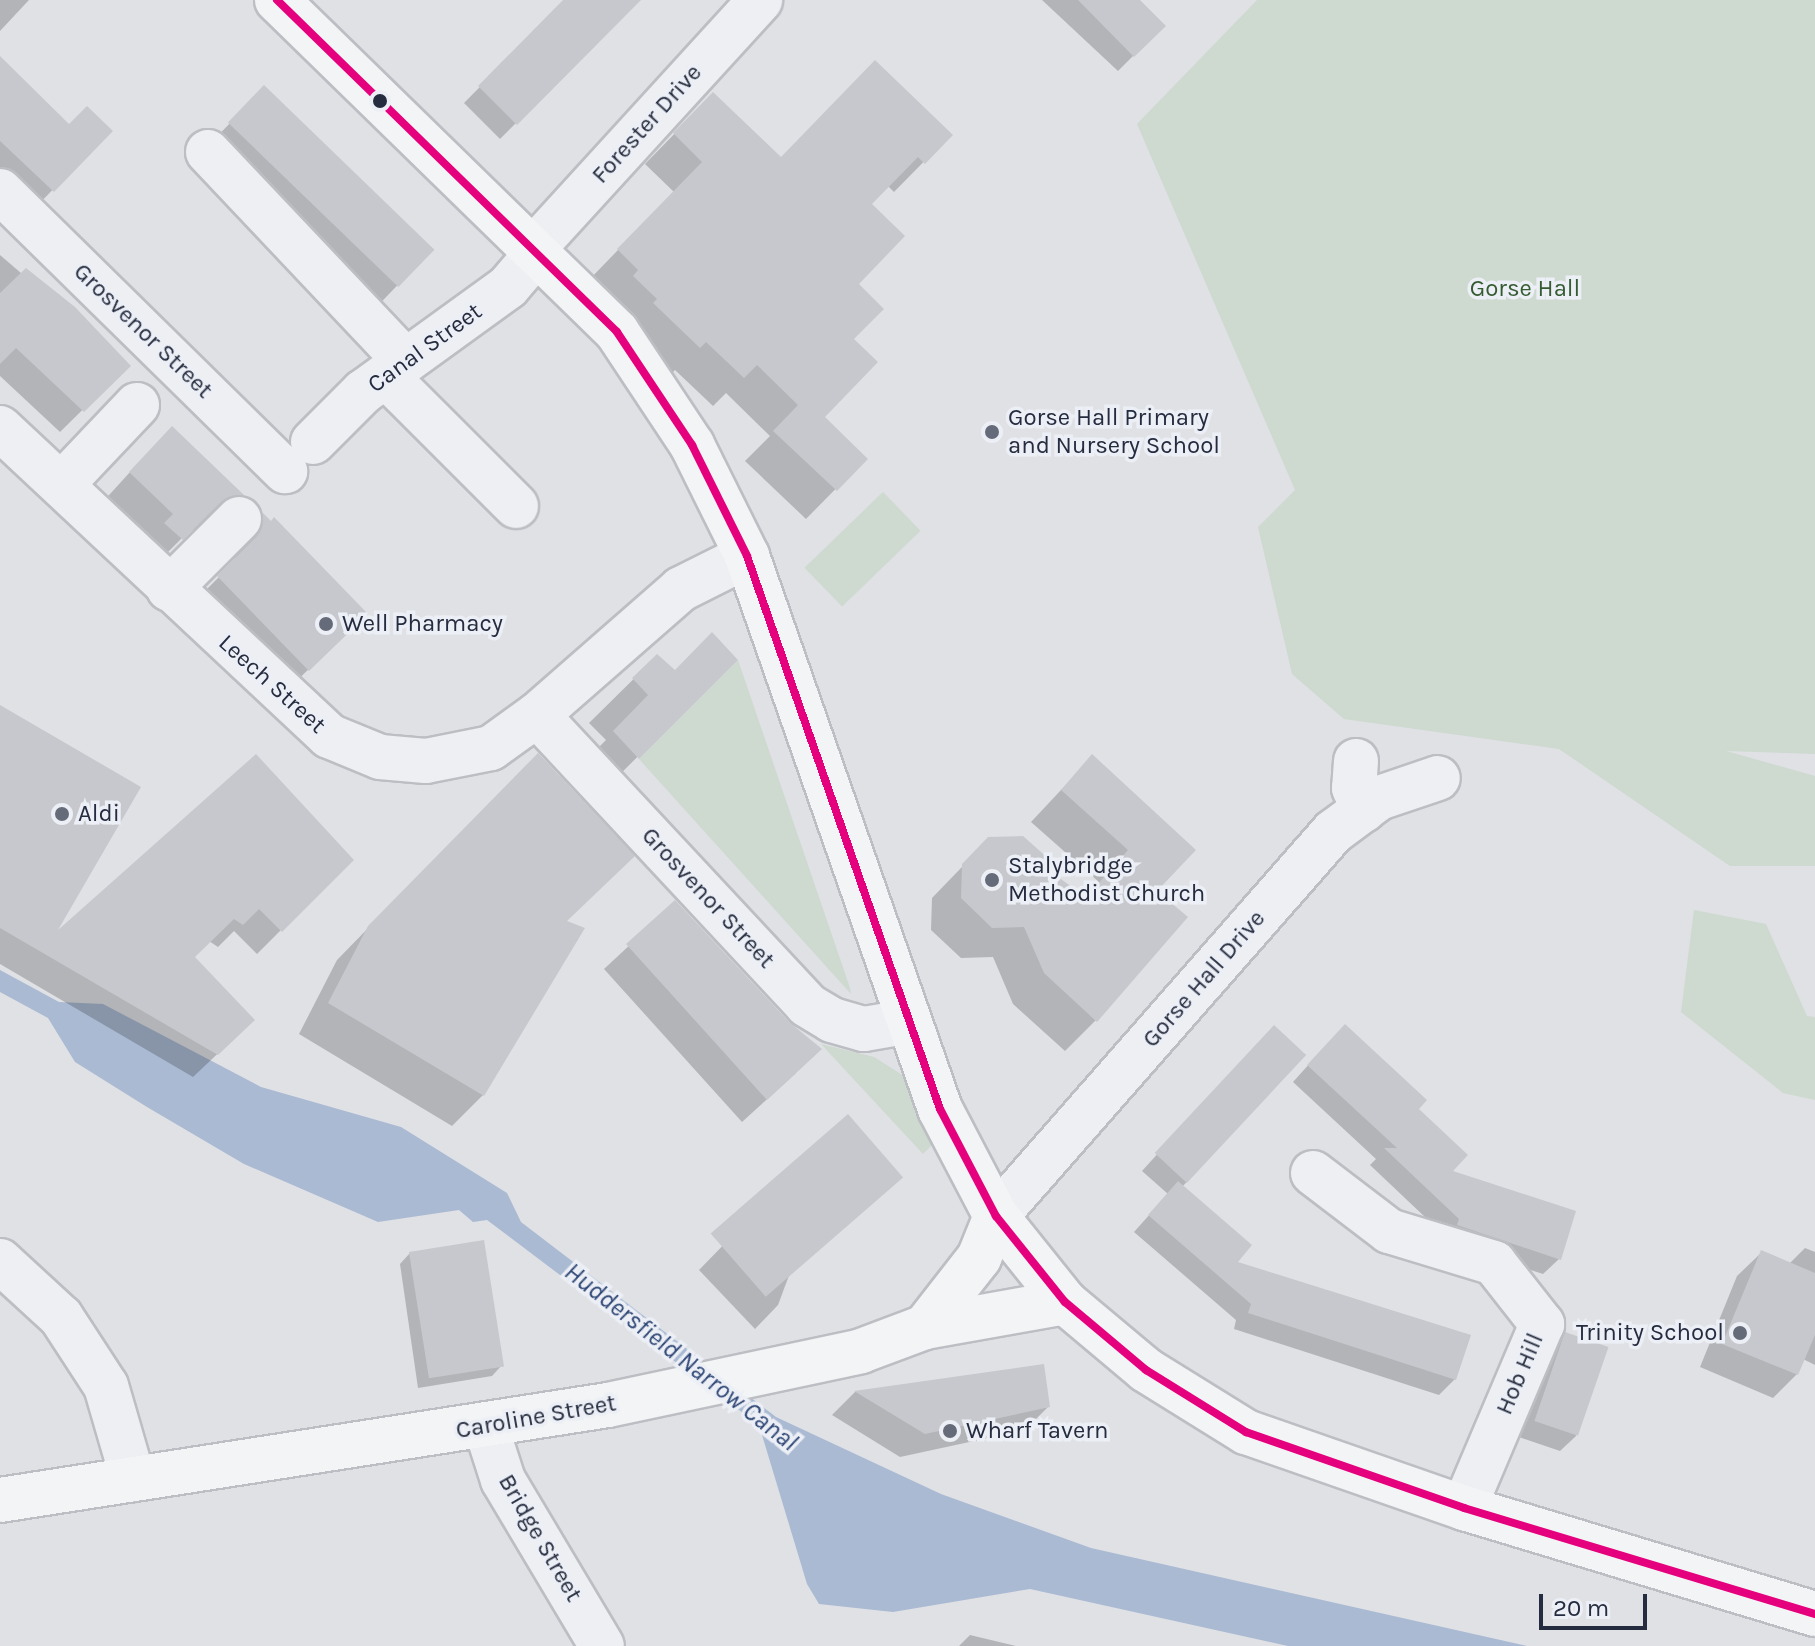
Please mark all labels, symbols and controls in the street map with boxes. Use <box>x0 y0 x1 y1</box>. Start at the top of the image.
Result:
street label: Forester Drive <box>586 58 708 190</box>
unlabelled marker <box>372 93 388 109</box>
street label: Grosvenor Street <box>68 257 218 405</box>
park label: Gorse Hall <box>1470 275 1580 303</box>
street label: Canal Street <box>362 297 488 399</box>
place label: Gorse Hall Primary and Nursery School <box>1008 404 1220 460</box>
marker: Gorse Hall Primary and Nursery School <box>983 423 1001 441</box>
place label: Well Pharmacy <box>342 610 503 638</box>
marker: Well Pharmacy <box>317 615 335 633</box>
street label: Leech Street <box>212 628 332 740</box>
place label: Aldi <box>78 800 120 828</box>
marker: Aldi <box>53 805 71 823</box>
street label: Grosvenor Street <box>635 822 781 974</box>
place label: Stalybridge Methodist Church <box>1008 852 1205 908</box>
marker: Stalybridge Methodist Church <box>983 871 1001 889</box>
street label: Gorse Hall Drive <box>1137 905 1271 1053</box>
water label: Huddersfield Narrow Canal <box>558 1256 804 1458</box>
place label: Trinity School <box>1576 1319 1724 1347</box>
marker: Trinity School <box>1731 1324 1749 1342</box>
street label: Hob Hill <box>1490 1329 1550 1419</box>
street label: Caroline Street <box>454 1389 618 1445</box>
place label: Wharf Tavern <box>966 1417 1108 1445</box>
marker: Wharf Tavern <box>941 1422 959 1440</box>
street label: Bridge Street <box>492 1469 588 1607</box>
scale bar <box>1543 1578 1651 1628</box>
text: 20 m <box>1553 1594 1609 1622</box>

